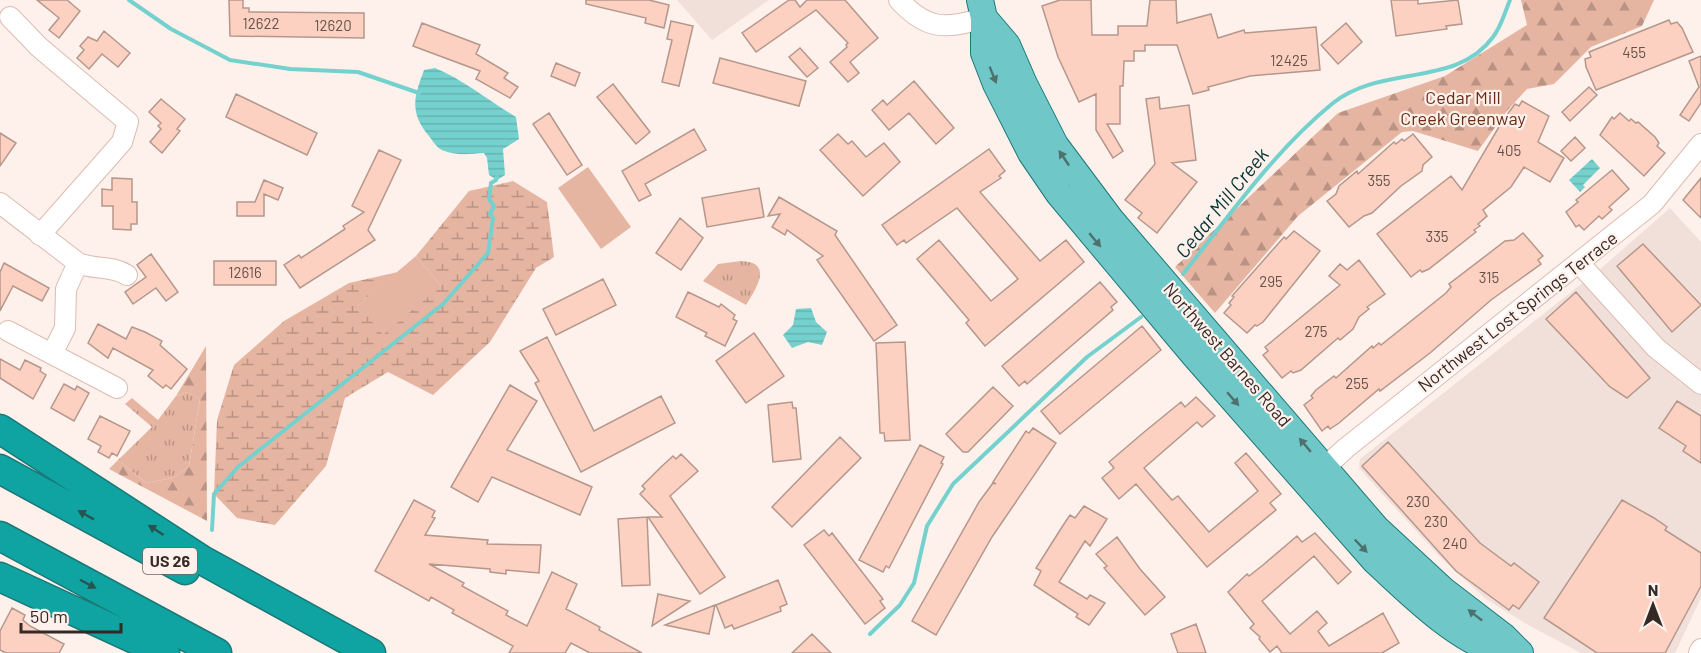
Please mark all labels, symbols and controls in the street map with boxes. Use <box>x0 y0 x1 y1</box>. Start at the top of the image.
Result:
house number: 12622 <box>242 14 280 32</box>
house number: 12620 <box>314 16 352 34</box>
house number: 455 <box>1622 43 1646 61</box>
house number: 12425 <box>1270 51 1308 69</box>
one-way arrow <box>989 66 998 84</box>
park label: Cedar Mill Creek Greenway <box>1400 86 1526 129</box>
house number: 405 <box>1497 141 1521 159</box>
water label: Cedar Mill Creek <box>1169 142 1273 262</box>
one-way arrow <box>1058 151 1070 167</box>
house number: 355 <box>1367 171 1391 189</box>
street label: Northwest Lost Springs Terrace <box>1413 226 1622 396</box>
house number: 335 <box>1425 227 1449 245</box>
one-way arrow <box>1089 232 1102 248</box>
house number: 12616 <box>228 263 262 281</box>
house number: 315 <box>1479 268 1499 286</box>
house number: 295 <box>1259 272 1283 290</box>
street label: Northwest Barnes Road <box>1159 278 1296 431</box>
house number: 275 <box>1305 322 1327 340</box>
house number: 255 <box>1345 374 1369 392</box>
one-way arrow <box>1226 391 1239 406</box>
one-way arrow <box>1298 437 1311 453</box>
house number: 230 <box>1406 492 1430 510</box>
one-way arrow <box>77 510 94 520</box>
house number: 230 <box>1424 512 1448 530</box>
one-way arrow <box>148 525 164 536</box>
house number: 240 <box>1443 534 1467 552</box>
one-way arrow <box>1354 539 1368 554</box>
road number: US 26 <box>143 548 197 574</box>
north arrow <box>1623 575 1683 635</box>
one-way arrow <box>80 579 97 589</box>
text: N <box>1648 580 1658 599</box>
scale bar <box>21 596 122 634</box>
text: 50 m <box>30 605 68 627</box>
one-way arrow <box>1468 610 1483 622</box>

